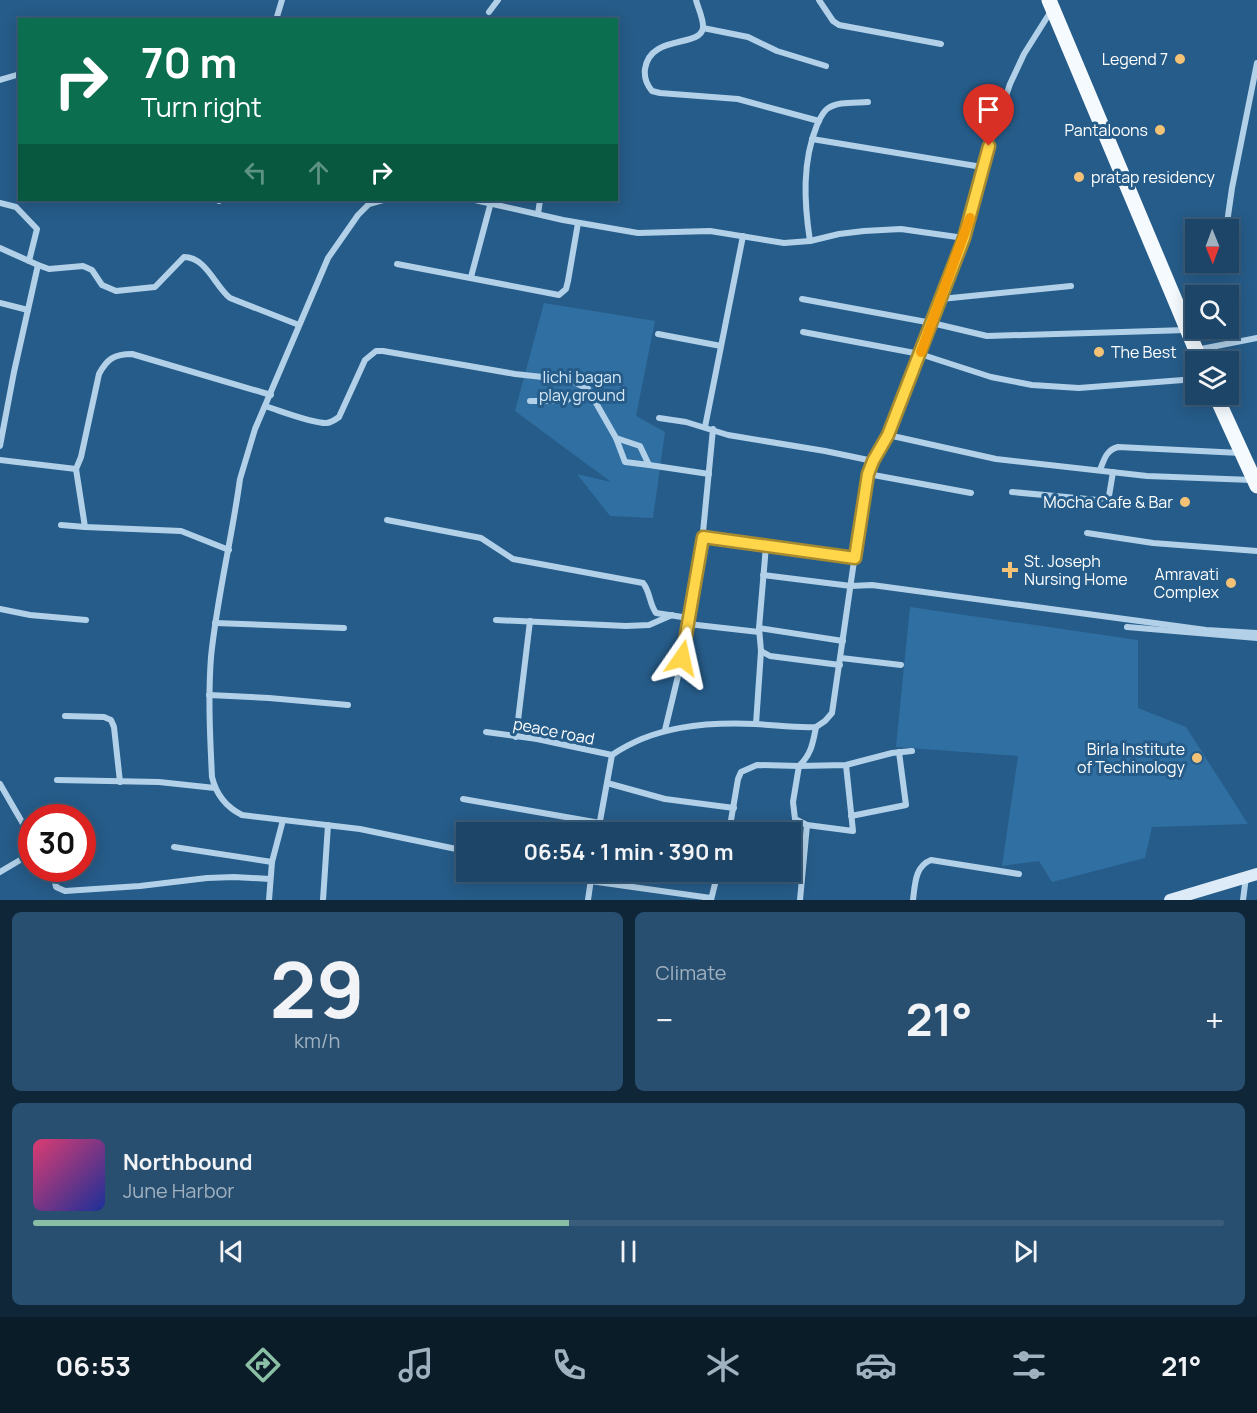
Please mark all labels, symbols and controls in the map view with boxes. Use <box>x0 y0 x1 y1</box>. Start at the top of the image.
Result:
text: 70 m <box>141 33 237 91</box>
icon: right <box>42 42 120 120</box>
place label: Legend 7 <box>1102 48 1168 70</box>
marker: Legend 7 <box>1173 52 1187 66</box>
pin <box>963 84 1014 146</box>
text: Turn right <box>141 88 262 125</box>
icon: arrive <box>972 93 1005 126</box>
place label: Pantaloons <box>1064 119 1148 141</box>
marker: Pantaloons <box>1153 123 1167 137</box>
icon: left <box>239 156 272 189</box>
icon: ahead <box>302 156 335 189</box>
icon: right <box>365 156 398 189</box>
place label: pratap residency <box>1091 166 1215 188</box>
marker: pratap residency <box>1072 170 1086 184</box>
north arrow <box>1185 219 1239 273</box>
map controls <box>1185 219 1239 405</box>
button: search <box>1185 285 1239 339</box>
place label: The Best <box>1111 341 1177 363</box>
marker: The Best <box>1092 345 1106 359</box>
button: layers <box>1185 351 1239 405</box>
park label: lichi bagan play ground <box>539 366 625 406</box>
place label: Mocha Cafe & Bar <box>1043 491 1173 513</box>
marker: Mocha Cafe & Bar <box>1178 495 1192 509</box>
place label: St. Joseph Nursing Home <box>1024 550 1128 590</box>
marker: St. Joseph Nursing Home <box>1001 561 1019 579</box>
place label: Amravati Complex <box>1154 563 1220 603</box>
marker: Amravati Complex <box>1224 576 1238 590</box>
position arrow <box>650 626 714 690</box>
street label: peace road <box>512 712 596 750</box>
place label: Birla Institute of Techinology <box>1077 738 1186 778</box>
marker: Birla Institute of Techinology <box>1190 751 1204 765</box>
speed limit sign: 30 <box>18 804 96 882</box>
text: 06:54 · 1 min · 390 m <box>523 837 734 867</box>
text: 29 <box>270 935 365 1041</box>
text: Climate <box>656 959 727 986</box>
text: 21° <box>906 988 973 1050</box>
text: − <box>656 997 673 1042</box>
text: + <box>1205 997 1224 1042</box>
text: km/h <box>294 1027 341 1054</box>
text: Northbound <box>123 1147 253 1177</box>
text: June Harbor <box>123 1177 235 1204</box>
icon: previous <box>215 1235 248 1268</box>
icon: pause <box>612 1235 645 1268</box>
icon: next <box>1009 1235 1042 1268</box>
icon: directions <box>242 1344 284 1386</box>
icon: music <box>395 1344 437 1386</box>
icon: phone <box>548 1344 590 1386</box>
icon: climate <box>702 1344 744 1386</box>
icon: car <box>855 1344 897 1386</box>
icon: filters <box>1008 1344 1050 1386</box>
text: 06:53 <box>56 1347 131 1384</box>
text: 21° <box>1161 1347 1201 1384</box>

